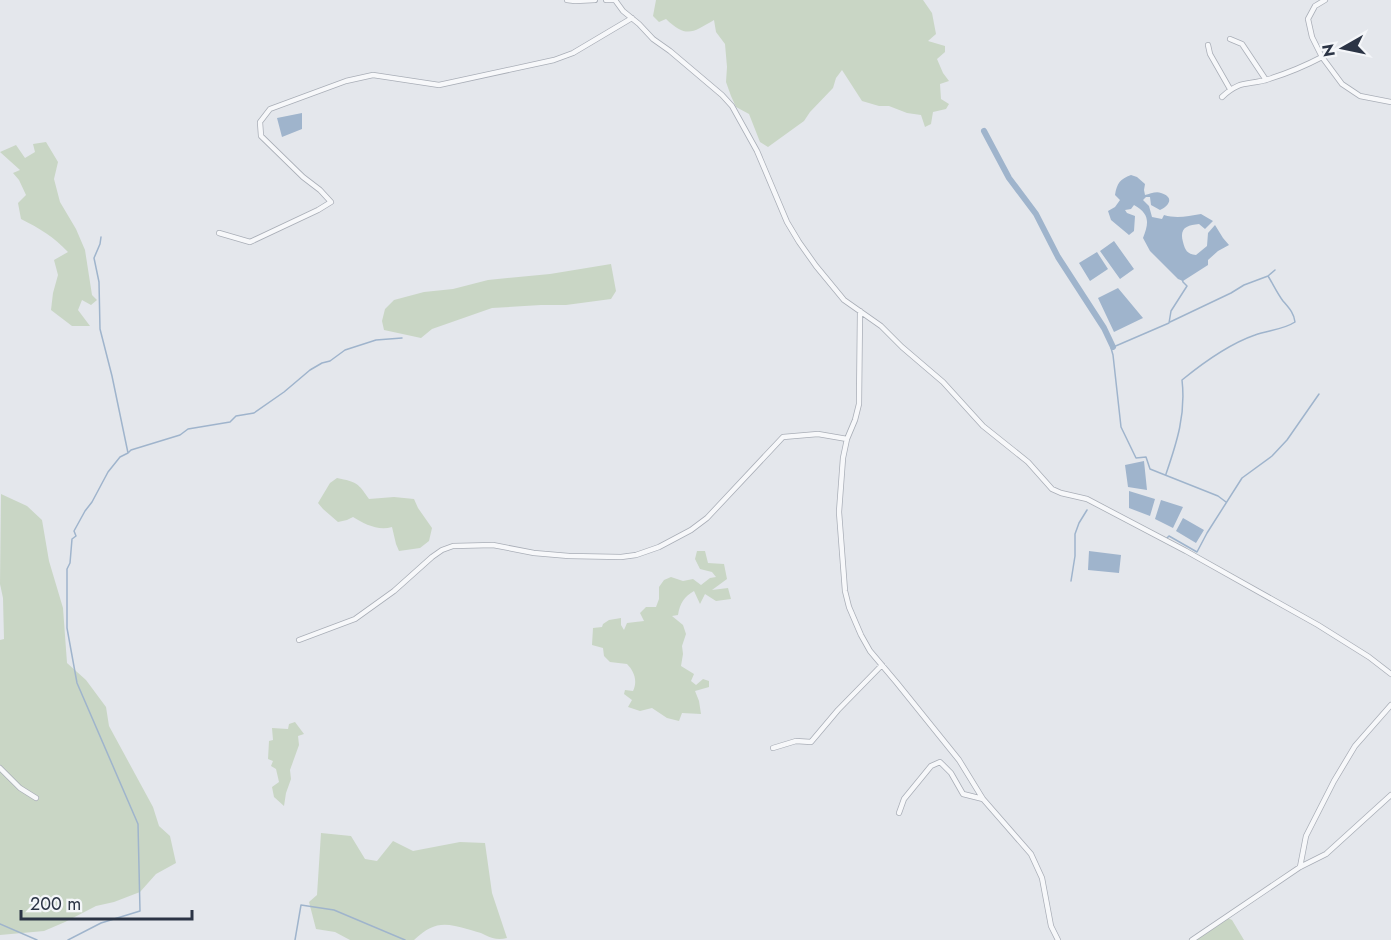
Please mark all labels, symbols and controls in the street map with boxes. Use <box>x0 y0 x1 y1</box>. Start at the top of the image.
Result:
north arrow <box>1313 18 1373 78</box>
text: N <box>1316 42 1341 58</box>
scale bar <box>21 883 192 921</box>
text: 200 m <box>30 891 81 917</box>

